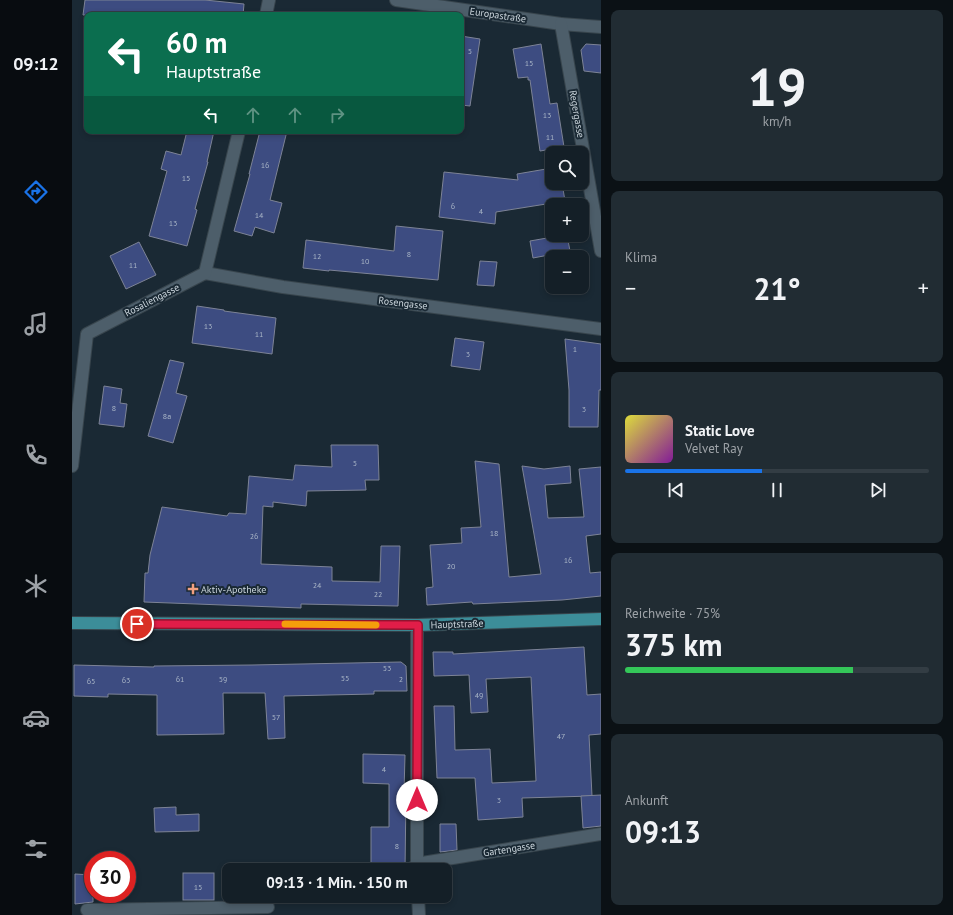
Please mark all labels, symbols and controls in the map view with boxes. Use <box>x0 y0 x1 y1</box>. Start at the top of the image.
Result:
street label: Europastraße <box>469 5 527 25</box>
text: 60 m <box>166 24 227 61</box>
icon: left <box>100 28 152 80</box>
house number: 5 <box>468 46 472 56</box>
text: 09:12 <box>13 52 59 75</box>
text: 19 <box>748 53 806 120</box>
house number: 15 <box>525 58 533 68</box>
text: Hauptstraße <box>166 60 261 83</box>
street label: Regergasse <box>566 89 588 139</box>
icon: left <box>200 104 222 126</box>
icon: ahead <box>242 104 264 126</box>
icon: ahead <box>284 104 306 126</box>
icon: right <box>326 104 348 126</box>
house number: 13 <box>543 110 551 120</box>
text: km/h <box>763 113 791 130</box>
house number: 11 <box>546 132 554 142</box>
map controls <box>545 146 589 294</box>
button: search <box>545 146 589 190</box>
house number: 16 <box>261 160 269 170</box>
house number: 15 <box>182 173 190 183</box>
icon: directions <box>22 178 50 206</box>
button: + <box>545 198 589 242</box>
house number: 6 <box>451 201 455 211</box>
house number: 4 <box>479 206 484 216</box>
house number: 14 <box>255 210 264 220</box>
house number: 13 <box>169 218 177 228</box>
house number: 8 <box>407 249 411 259</box>
text: Klima <box>625 249 657 266</box>
button: − <box>545 250 589 294</box>
house number: 12 <box>313 251 321 261</box>
house number: 10 <box>361 256 370 266</box>
house number: 11 <box>129 260 137 270</box>
text: 21° <box>753 269 801 308</box>
text: − <box>625 274 636 302</box>
text: + <box>918 274 929 302</box>
street label: Rosaliengasse <box>122 281 182 319</box>
street label: Rosengasse <box>378 294 428 312</box>
icon: music <box>22 310 50 338</box>
house number: 13 <box>204 321 212 331</box>
house number: 11 <box>255 329 263 339</box>
house number: 1 <box>573 344 577 354</box>
house number: 3 <box>466 349 470 359</box>
house number: 8 <box>112 403 116 413</box>
house number: 3 <box>582 404 586 414</box>
house number: 8a <box>163 411 171 421</box>
text: Static Love <box>685 421 755 440</box>
text: Velvet Ray <box>685 440 743 457</box>
icon: phone <box>22 441 50 469</box>
house number: 5 <box>353 458 357 468</box>
icon: previous <box>665 479 687 501</box>
icon: pause <box>766 479 788 501</box>
icon: next <box>867 479 889 501</box>
house number: 18 <box>490 528 498 538</box>
house number: 26 <box>250 531 258 541</box>
house number: 16 <box>564 555 572 565</box>
house number: 20 <box>447 561 456 571</box>
icon: climate <box>22 572 50 600</box>
house number: 24 <box>313 580 322 590</box>
place label: Aktiv-Apotheke <box>201 583 266 596</box>
marker: Aktiv-Apotheke <box>188 584 198 594</box>
house number: 22 <box>374 589 382 599</box>
text: Reichweite · 75% <box>625 605 720 622</box>
pin <box>120 607 154 641</box>
icon: arrive <box>126 613 148 635</box>
street label: Hauptstraße <box>430 617 484 631</box>
text: 375 km <box>625 625 723 664</box>
house number: 53 <box>383 663 391 673</box>
house number: 55 <box>341 673 349 683</box>
house number: 61 <box>176 674 184 684</box>
house number: 59 <box>219 674 227 684</box>
house number: 2 <box>399 674 403 684</box>
house number: 63 <box>122 675 130 685</box>
house number: 65 <box>87 676 95 686</box>
house number: 49 <box>475 690 483 700</box>
icon: car <box>22 704 50 732</box>
house number: 57 <box>272 712 280 722</box>
house number: 47 <box>557 731 565 741</box>
house number: 4 <box>382 764 387 774</box>
position arrow <box>396 779 438 821</box>
text: Ankunft <box>625 792 668 809</box>
house number: 3 <box>497 795 501 805</box>
text: 09:13 <box>625 812 701 851</box>
icon: filters <box>22 835 50 863</box>
street label: Gartengasse <box>482 838 536 860</box>
house number: 8 <box>395 841 399 851</box>
speed limit sign: 30 <box>84 851 136 903</box>
text: 09:13 · 1 Min. · 150 m <box>266 873 408 892</box>
house number: 15 <box>194 882 202 892</box>

